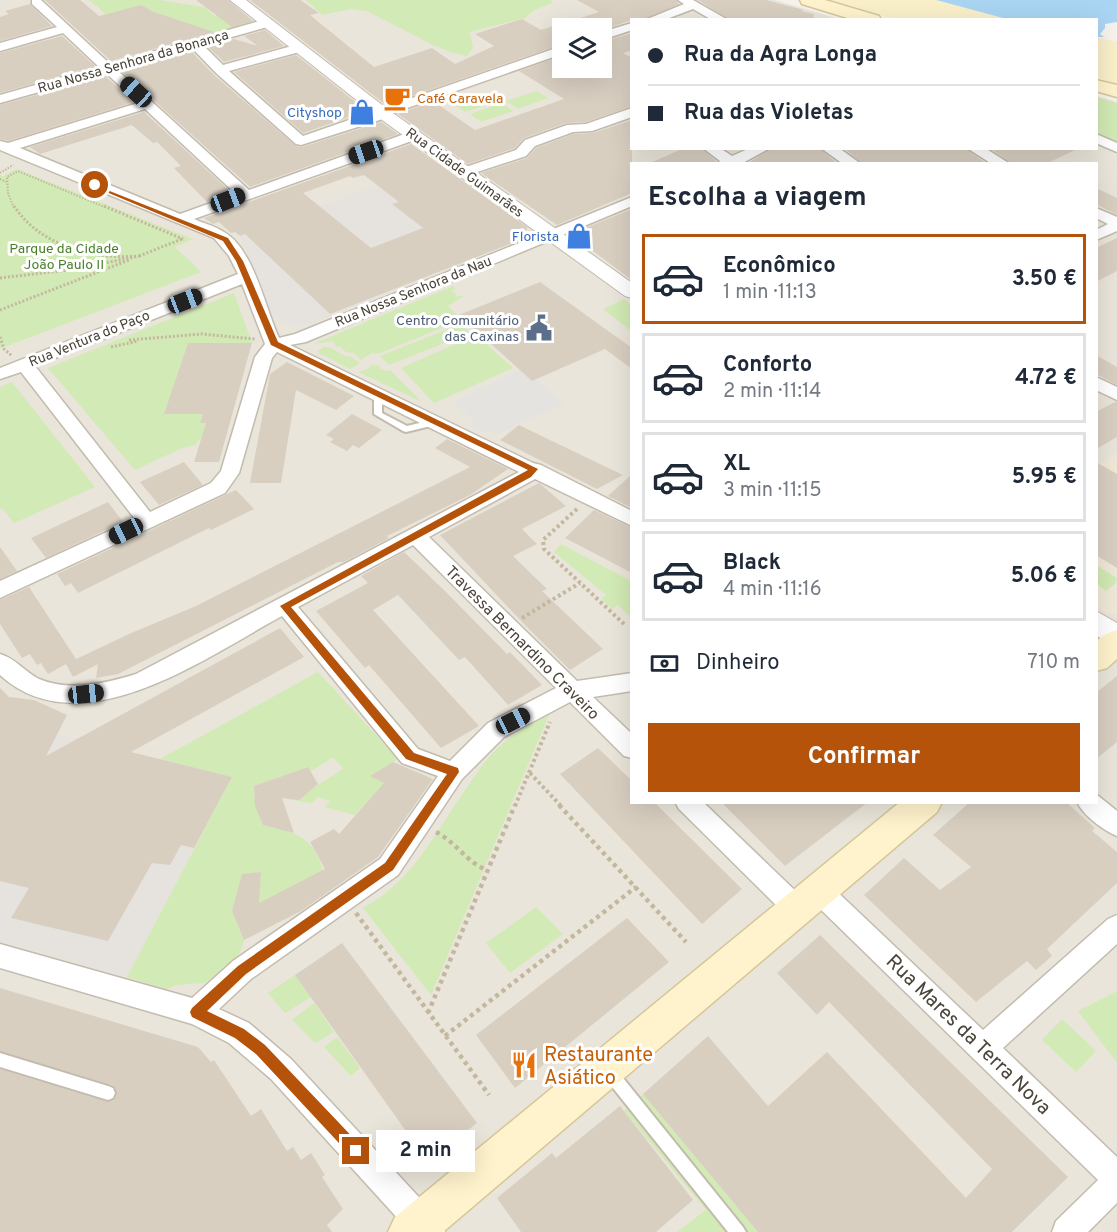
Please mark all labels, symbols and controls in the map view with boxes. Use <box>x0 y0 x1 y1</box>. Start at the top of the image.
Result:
map controls <box>552 18 612 78</box>
button: layers <box>552 18 612 78</box>
street label: Rua Nossa Senhora da Bonança <box>36 27 231 98</box>
text: Rua da Agra Longa <box>684 42 877 69</box>
car <box>117 73 155 111</box>
cafe icon: Café Caravela <box>382 83 412 113</box>
place label: Café Caravela <box>417 91 503 108</box>
shop icon: Cityshop <box>347 97 377 127</box>
text: Rua das Violetas <box>684 100 854 127</box>
place label: Cityshop <box>287 105 342 122</box>
street label: Rua Cidade Guimarães <box>402 125 526 222</box>
car <box>346 138 386 166</box>
route start <box>81 171 108 198</box>
text: Escolha a viagem <box>648 181 867 215</box>
car <box>208 185 248 215</box>
shop icon: Florista <box>564 221 594 251</box>
place label: Florista <box>512 229 559 246</box>
park label: Parque da Cidade João Paulo II <box>9 241 119 274</box>
icon: car <box>651 252 705 306</box>
street label: Rua Nossa Senhora da Nau <box>333 253 494 332</box>
text: Econômico <box>723 253 836 280</box>
text: 3.50 € <box>1012 266 1077 293</box>
text: 1 min · 11:13 <box>723 280 817 306</box>
car <box>165 286 205 316</box>
street label: Rua Ventura do Paço <box>27 307 153 371</box>
place label: Centro Comunitário das Caxinas <box>396 313 519 346</box>
public building icon: Centro Comunitário das Caxinas <box>524 313 554 343</box>
icon: car <box>651 351 705 405</box>
text: Conforto <box>723 352 812 379</box>
text: 4.72 € <box>1015 365 1077 392</box>
text: 2 min · 11:14 <box>723 379 822 405</box>
icon: car <box>651 450 705 504</box>
text: XL <box>723 451 750 478</box>
text: 5.95 € <box>1012 464 1077 491</box>
text: 3 min · 11:15 <box>723 478 822 504</box>
car <box>106 515 146 547</box>
icon: car <box>651 549 705 603</box>
text: Black <box>723 550 781 577</box>
street label: Travessa Bernardino Craveiro <box>440 562 603 725</box>
text: 5.06 € <box>1011 563 1077 590</box>
text: 4 min · 11:16 <box>723 577 822 603</box>
icon: cash <box>648 647 681 680</box>
text: Dinheiro <box>696 650 779 677</box>
text: 710 m <box>1027 650 1080 676</box>
car <box>67 683 105 705</box>
car <box>493 705 533 737</box>
button: Confirmar <box>648 723 1080 792</box>
street label: Rua Mares da Terra Nova <box>879 950 1056 1121</box>
place label: Restaurante Asiático <box>544 1043 653 1092</box>
restaurant icon: Restaurante Asiático <box>509 1050 539 1080</box>
callout: 2 min <box>377 1130 476 1172</box>
route end <box>342 1137 369 1164</box>
text: 2 min <box>399 1138 452 1164</box>

